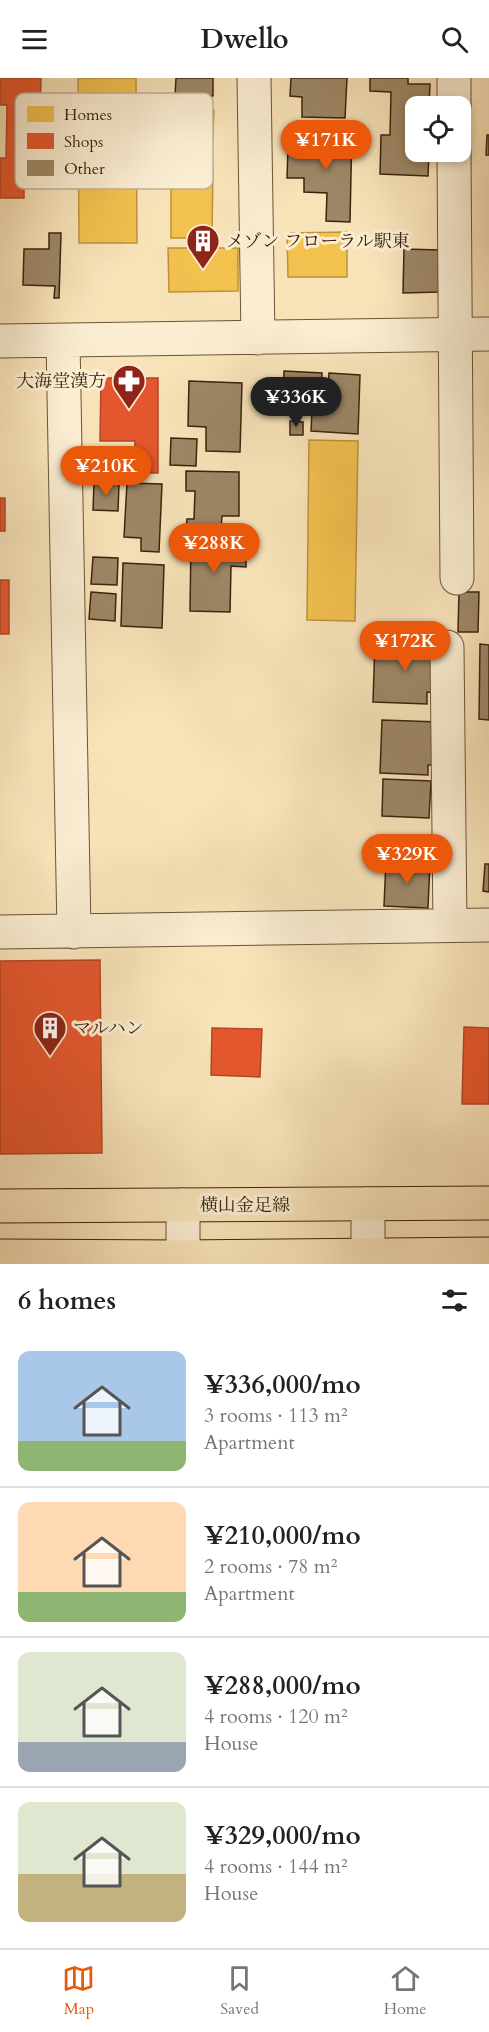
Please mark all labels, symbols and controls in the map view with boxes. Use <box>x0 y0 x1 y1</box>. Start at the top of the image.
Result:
text: Dwello <box>200 21 289 58</box>
icon: menu <box>18 23 51 56</box>
icon: search <box>438 23 471 56</box>
legend <box>15 93 213 189</box>
map controls <box>405 96 471 162</box>
button: locate <box>405 96 471 162</box>
text: Homes <box>64 104 112 126</box>
pin: ¥171K <box>284 120 368 171</box>
text: ¥171K <box>295 126 357 153</box>
text: Shops <box>64 131 103 153</box>
text: Other <box>64 158 105 180</box>
building icon: メゾン フローラル駅東 <box>185 223 221 270</box>
place label: メゾン フローラル駅東 <box>226 229 410 254</box>
pharmacy icon: 大海堂漢方 <box>111 363 147 410</box>
place label: 大海堂漢方 <box>16 369 106 394</box>
pin: ¥336K <box>254 377 338 428</box>
text: ¥336K <box>265 383 327 410</box>
pin: ¥210K <box>64 446 148 497</box>
text: ¥210K <box>75 452 137 479</box>
pin: ¥288K <box>172 523 256 574</box>
text: ¥288K <box>183 529 245 556</box>
pin: ¥172K <box>363 621 447 672</box>
text: ¥172K <box>374 627 436 654</box>
pin: ¥329K <box>365 834 449 885</box>
text: ¥329K <box>376 840 438 867</box>
building icon: マルハン <box>32 1010 68 1057</box>
place label: マルハン <box>73 1016 144 1041</box>
street label: 横山金足線 <box>200 1193 290 1218</box>
text: 6 homes <box>18 1283 116 1318</box>
icon: filters <box>438 1284 471 1317</box>
text: ¥336,000/mo <box>204 1367 361 1402</box>
icon: home <box>66 1375 138 1447</box>
text: 3 rooms · 113 m² <box>204 1402 348 1429</box>
text: Apartment <box>204 1429 295 1456</box>
text: ¥210,000/mo <box>204 1518 361 1553</box>
icon: home <box>66 1526 138 1598</box>
text: 2 rooms · 78 m² <box>204 1553 337 1580</box>
text: Apartment <box>204 1580 295 1607</box>
text: ¥288,000/mo <box>204 1668 361 1703</box>
icon: home <box>66 1676 138 1748</box>
text: 4 rooms · 120 m² <box>204 1703 348 1730</box>
text: House <box>204 1730 258 1757</box>
text: ¥329,000/mo <box>204 1818 361 1853</box>
icon: home <box>66 1826 138 1898</box>
text: 4 rooms · 144 m² <box>204 1853 348 1880</box>
text: House <box>204 1880 258 1907</box>
tab: Map <box>62 1962 95 2020</box>
tab: Saved <box>220 1962 259 2020</box>
tab: Home <box>384 1962 427 2020</box>

